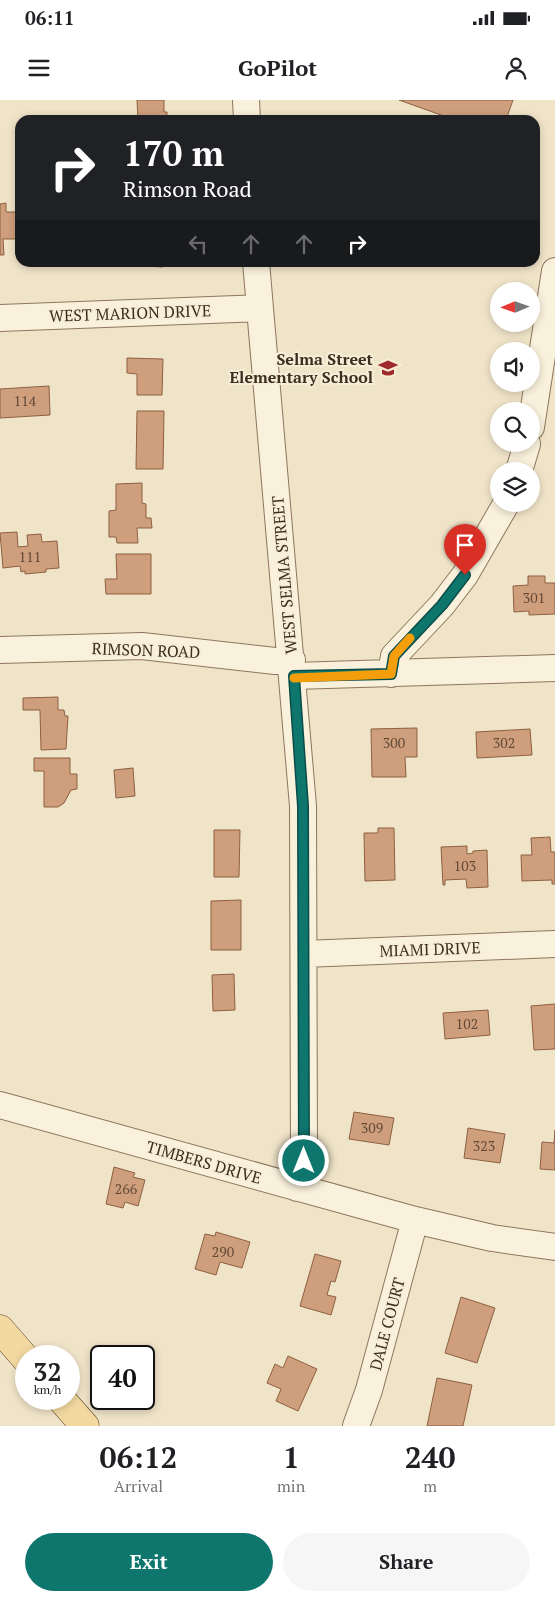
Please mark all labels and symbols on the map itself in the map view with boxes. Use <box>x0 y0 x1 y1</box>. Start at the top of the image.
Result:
north arrow <box>490 282 540 332</box>
street label: WEST MARION DRIVE <box>49 299 211 327</box>
place label: Selma Street Elementary School <box>229 348 374 388</box>
school or university icon: Selma Street Elementary School <box>377 357 399 379</box>
house number: 114 <box>14 391 37 410</box>
street label: WEST SELMA STREET <box>266 495 302 655</box>
pin <box>444 524 486 575</box>
house number: 111 <box>19 547 41 566</box>
house number: 301 <box>523 588 545 607</box>
street label: RIMSON ROAD <box>91 637 201 663</box>
house number: 300 <box>383 733 405 752</box>
house number: 302 <box>493 733 515 752</box>
house number: 103 <box>454 856 476 875</box>
street label: MIAMI DRIVE <box>379 936 481 962</box>
house number: 102 <box>456 1014 478 1033</box>
house number: 309 <box>361 1118 383 1137</box>
position arrow <box>277 1134 329 1186</box>
street label: TIMBERS DRIVE <box>144 1135 264 1189</box>
house number: 323 <box>473 1136 495 1155</box>
house number: 266 <box>115 1179 138 1198</box>
house number: 290 <box>212 1242 234 1261</box>
street label: DALE COURT <box>364 1275 410 1373</box>
speed limit sign: 40 <box>90 1345 155 1410</box>

